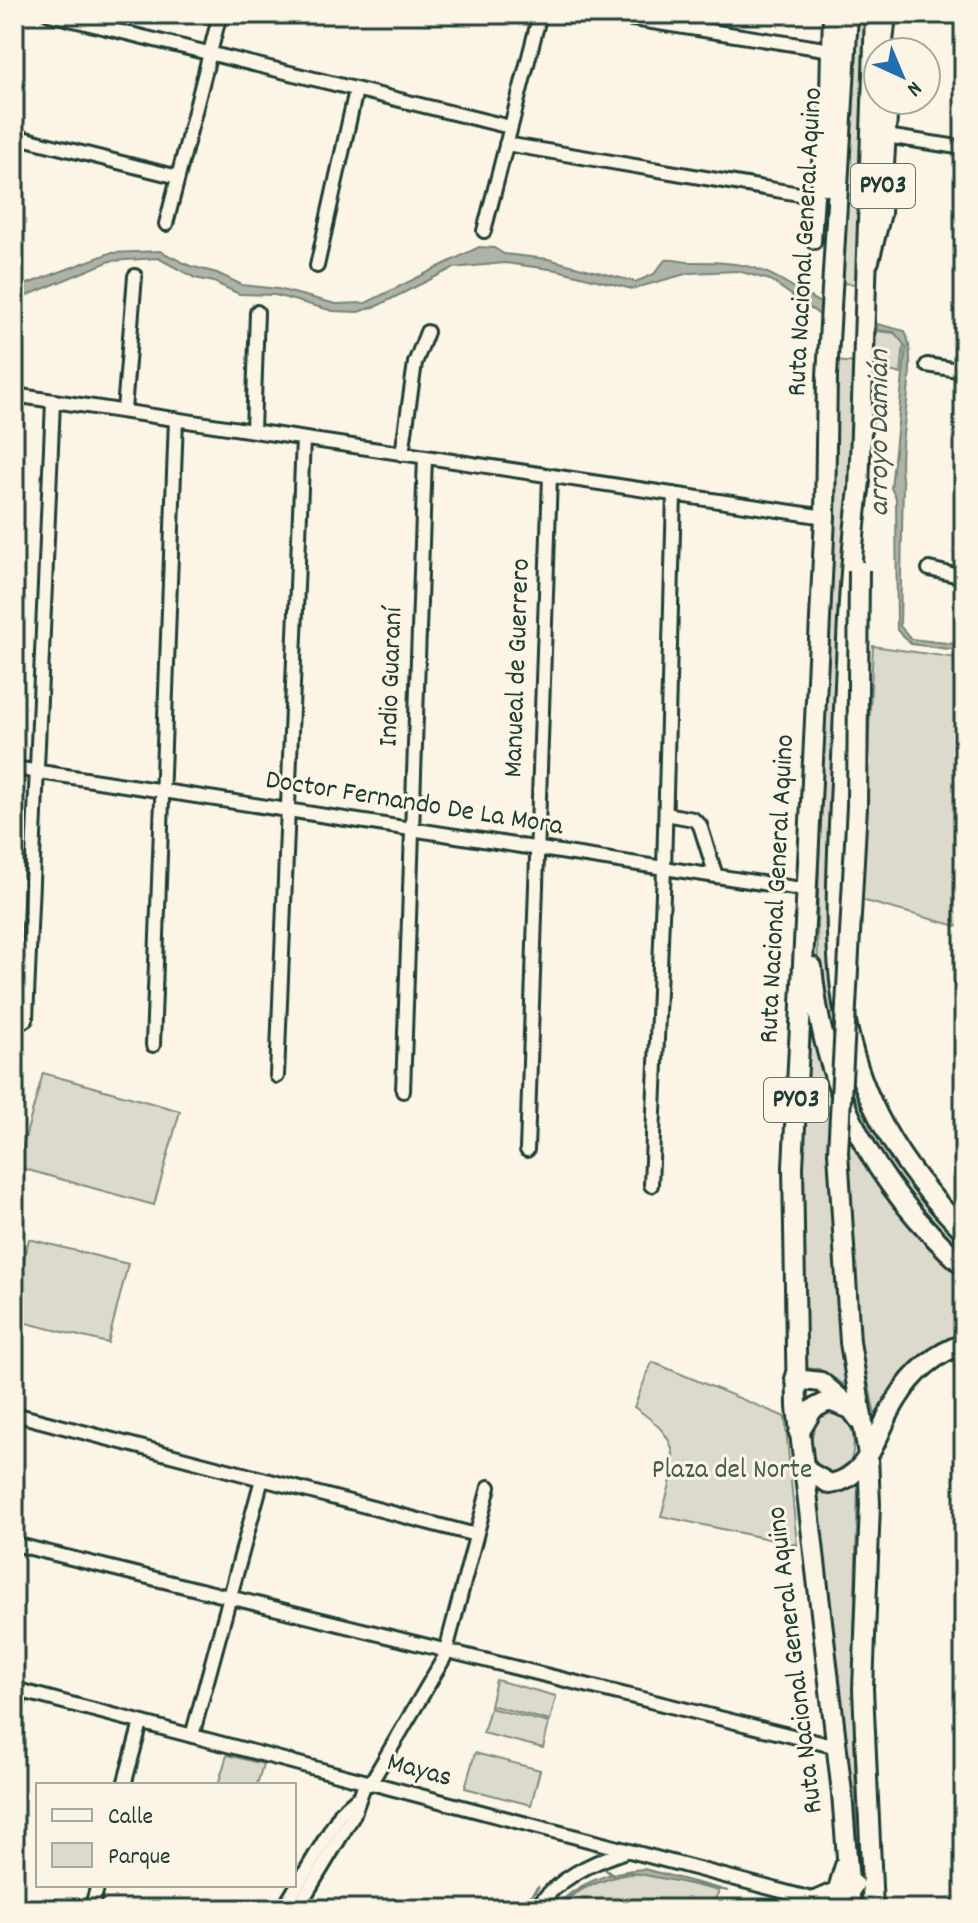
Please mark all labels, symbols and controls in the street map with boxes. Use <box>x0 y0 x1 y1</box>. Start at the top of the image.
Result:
north arrow <box>862 36 942 116</box>
text: N <box>899 73 928 103</box>
street label: Ruta Nacional General Aquino <box>779 87 835 397</box>
road number: PY03 <box>851 164 915 208</box>
water label: arroyo Damián <box>860 349 903 516</box>
street label: Manueal de Guerrero <box>495 558 543 778</box>
street label: Indio Guaraní <box>371 605 415 748</box>
street label: Ruta Nacional General Aquino <box>751 734 807 1044</box>
street label: Doctor Fernando De La Mora <box>262 762 566 848</box>
road number: PY03 <box>764 1078 828 1122</box>
park label: Plaza del Norte <box>652 1452 812 1492</box>
street label: Ruta Nacional General Aquino <box>758 1504 836 1816</box>
street label: Mayas <box>382 1744 456 1800</box>
legend <box>36 1783 296 1887</box>
text: Calle <box>108 1801 153 1835</box>
text: Parque <box>108 1841 171 1875</box>

